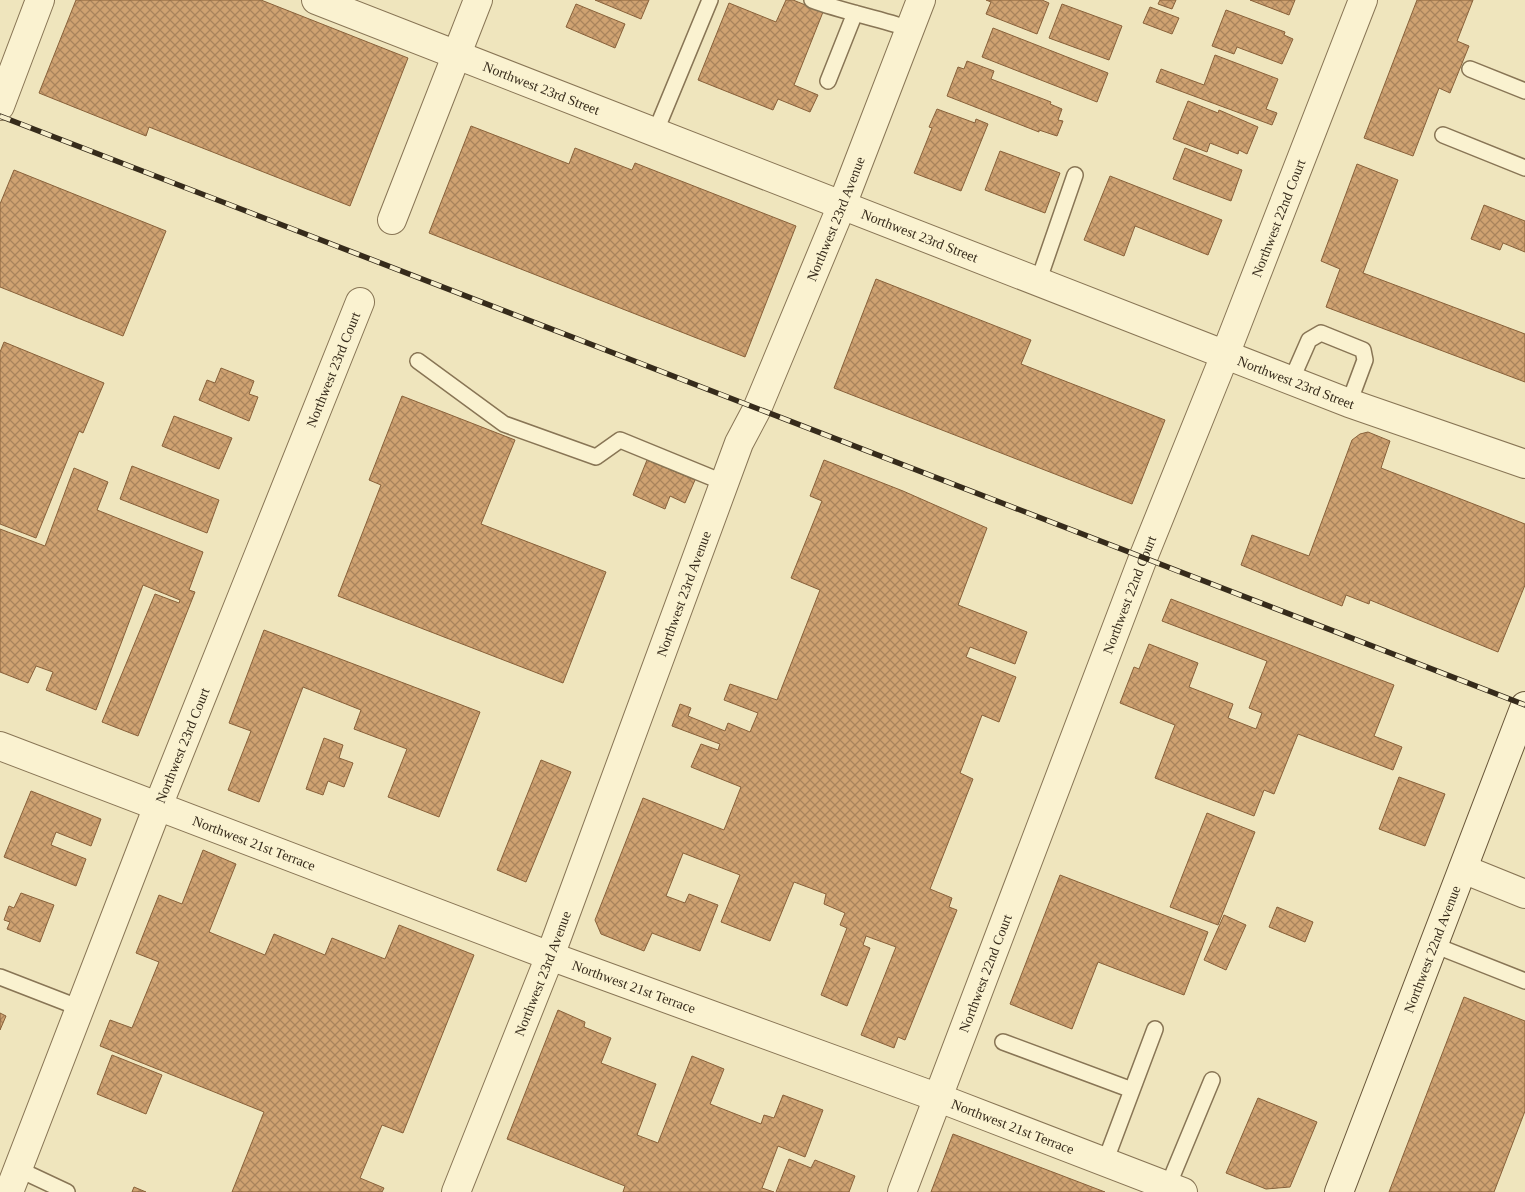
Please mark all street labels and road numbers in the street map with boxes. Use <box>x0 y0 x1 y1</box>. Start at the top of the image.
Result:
street label: Northwest 23rd Street <box>481 59 602 118</box>
street label: Northwest 23rd Avenue <box>804 155 868 283</box>
street label: Northwest 22nd Court <box>1249 157 1308 279</box>
street label: Northwest 23rd Street <box>859 207 980 265</box>
street label: Northwest 23rd Court <box>304 310 363 430</box>
street label: Northwest 23rd Street <box>1236 353 1356 412</box>
street label: Northwest 23rd Avenue <box>654 529 714 659</box>
street label: Northwest 22nd Court <box>1100 534 1159 656</box>
street label: Northwest 23rd Court <box>153 686 213 805</box>
street label: Northwest 21st Terrace <box>190 813 317 874</box>
street label: Northwest 22nd Avenue <box>1401 884 1464 1015</box>
street label: Northwest 23rd Avenue <box>512 909 574 1038</box>
street label: Northwest 22nd Court <box>956 912 1015 1035</box>
street label: Northwest 21st Terrace <box>570 958 697 1016</box>
street label: Northwest 21st Terrace <box>949 1097 1076 1157</box>

